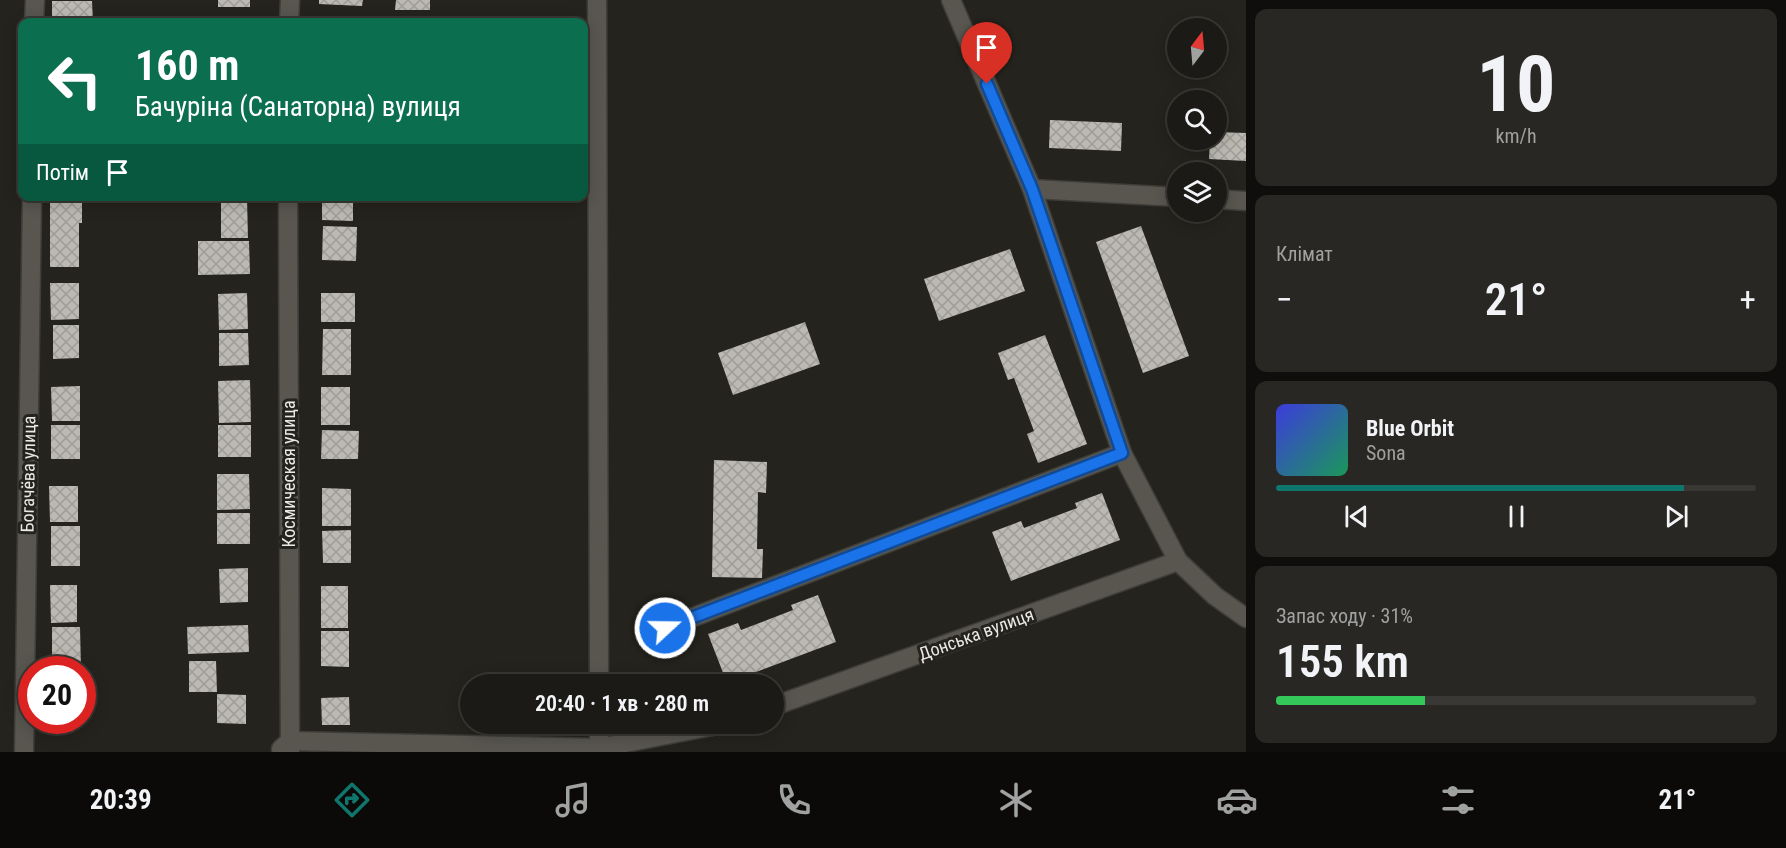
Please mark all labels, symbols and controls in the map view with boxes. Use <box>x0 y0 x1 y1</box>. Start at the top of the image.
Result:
north arrow <box>1167 18 1227 78</box>
map controls <box>1167 18 1227 222</box>
pin <box>961 22 1012 84</box>
icon: arrive <box>970 31 1003 64</box>
text: 10 <box>1477 39 1555 130</box>
text: 160 m <box>135 41 240 90</box>
icon: left <box>36 42 114 120</box>
button: search <box>1167 90 1227 150</box>
text: Бачуріна (Санаторна) вулиця <box>135 91 461 123</box>
text: km/h <box>1495 124 1537 148</box>
icon: arrive <box>101 156 134 189</box>
text: Потім <box>36 160 89 185</box>
button: layers <box>1167 162 1227 222</box>
text: Клімат <box>1276 242 1333 266</box>
text: 21° <box>1485 273 1547 326</box>
text: − <box>1276 280 1293 319</box>
text: + <box>1740 280 1756 319</box>
street label: Космическая улица <box>278 400 299 548</box>
street label: Богачёва улица <box>16 415 40 533</box>
text: Blue Orbit <box>1366 416 1454 441</box>
text: Sona <box>1366 441 1406 465</box>
icon: previous <box>1340 500 1373 533</box>
icon: pause <box>1500 500 1533 533</box>
icon: next <box>1660 500 1693 533</box>
position arrow <box>633 596 697 660</box>
street label: Донська вулиця <box>916 603 1036 665</box>
text: Запас ходу · 31% <box>1276 604 1413 628</box>
text: 155 km <box>1276 635 1409 688</box>
speed limit sign: 20 <box>18 656 96 734</box>
text: 20:40 · 1 хв · 280 m <box>535 691 709 716</box>
icon: directions <box>331 779 373 821</box>
icon: music <box>552 779 594 821</box>
icon: phone <box>773 779 815 821</box>
icon: climate <box>995 779 1037 821</box>
icon: car <box>1216 779 1258 821</box>
icon: filters <box>1437 779 1479 821</box>
text: 20:39 <box>90 784 152 816</box>
text: 21° <box>1658 784 1696 816</box>

